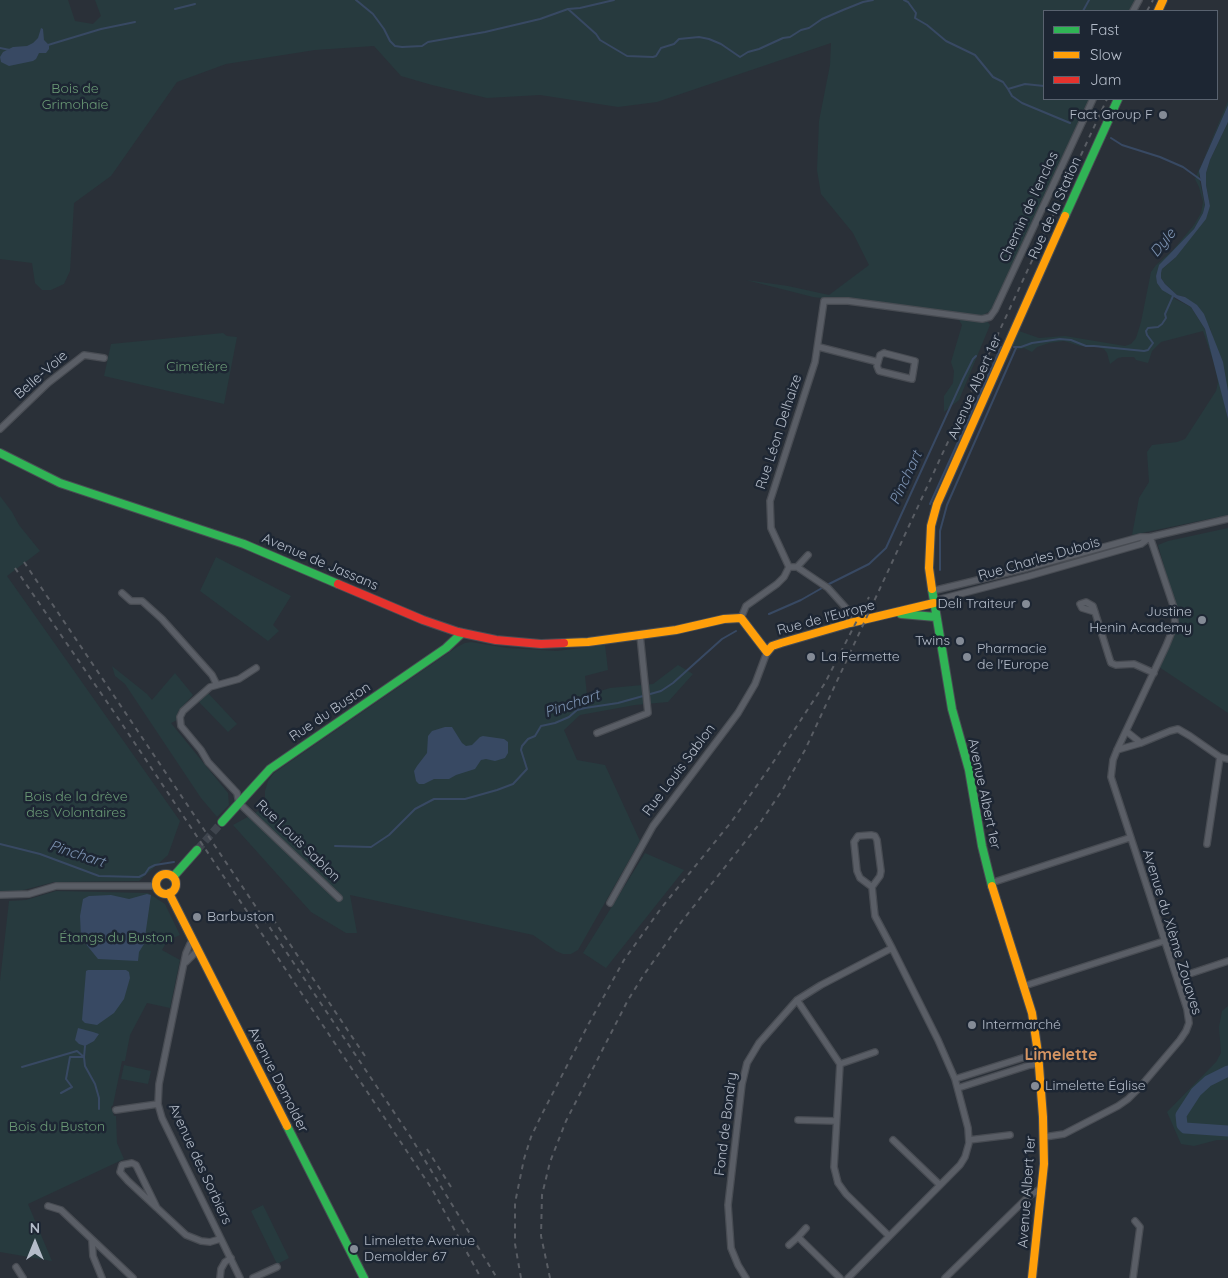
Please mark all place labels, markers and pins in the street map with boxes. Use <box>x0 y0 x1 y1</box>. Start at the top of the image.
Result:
place label: Fact Group F <box>1070 107 1153 123</box>
marker: Fact Group F <box>1157 109 1169 121</box>
place label: Deli Traiteur <box>938 596 1016 612</box>
marker: Deli Traiteur <box>1020 598 1032 610</box>
place label: Justine Henin Academy <box>1089 604 1192 636</box>
marker: Justine Henin Academy <box>1196 614 1208 626</box>
place label: Twins <box>915 633 950 649</box>
marker: Twins <box>954 635 966 647</box>
place label: Pharmacie de l'Europe <box>977 641 1049 674</box>
place label: La Fermette <box>821 649 900 665</box>
marker: La Fermette <box>805 651 817 663</box>
marker: Pharmacie de l'Europe <box>961 651 973 663</box>
place label: Barbuston <box>207 909 274 925</box>
marker: Barbuston <box>191 911 203 923</box>
place label: Intermarché <box>982 1017 1061 1033</box>
marker: Intermarché <box>966 1019 978 1031</box>
place label: Limelette Église <box>1045 1078 1146 1094</box>
marker: Limelette Église <box>1029 1080 1041 1092</box>
place label: Limelette Avenue Demolder 67 <box>364 1233 475 1266</box>
marker: Limelette Avenue Demolder 67 <box>348 1243 360 1255</box>

